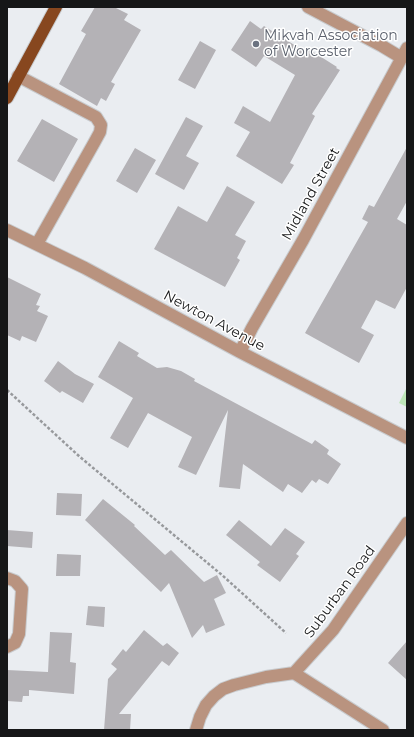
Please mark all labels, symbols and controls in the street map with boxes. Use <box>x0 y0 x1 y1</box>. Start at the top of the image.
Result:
place label: Mikvah Association of Worcester <box>264 28 398 60</box>
marker: Mikvah Association of Worcester <box>251 39 261 49</box>
street label: Midland Street <box>279 145 343 243</box>
street label: Newton Avenue <box>160 287 268 355</box>
street label: Suburban Road <box>301 543 379 641</box>

